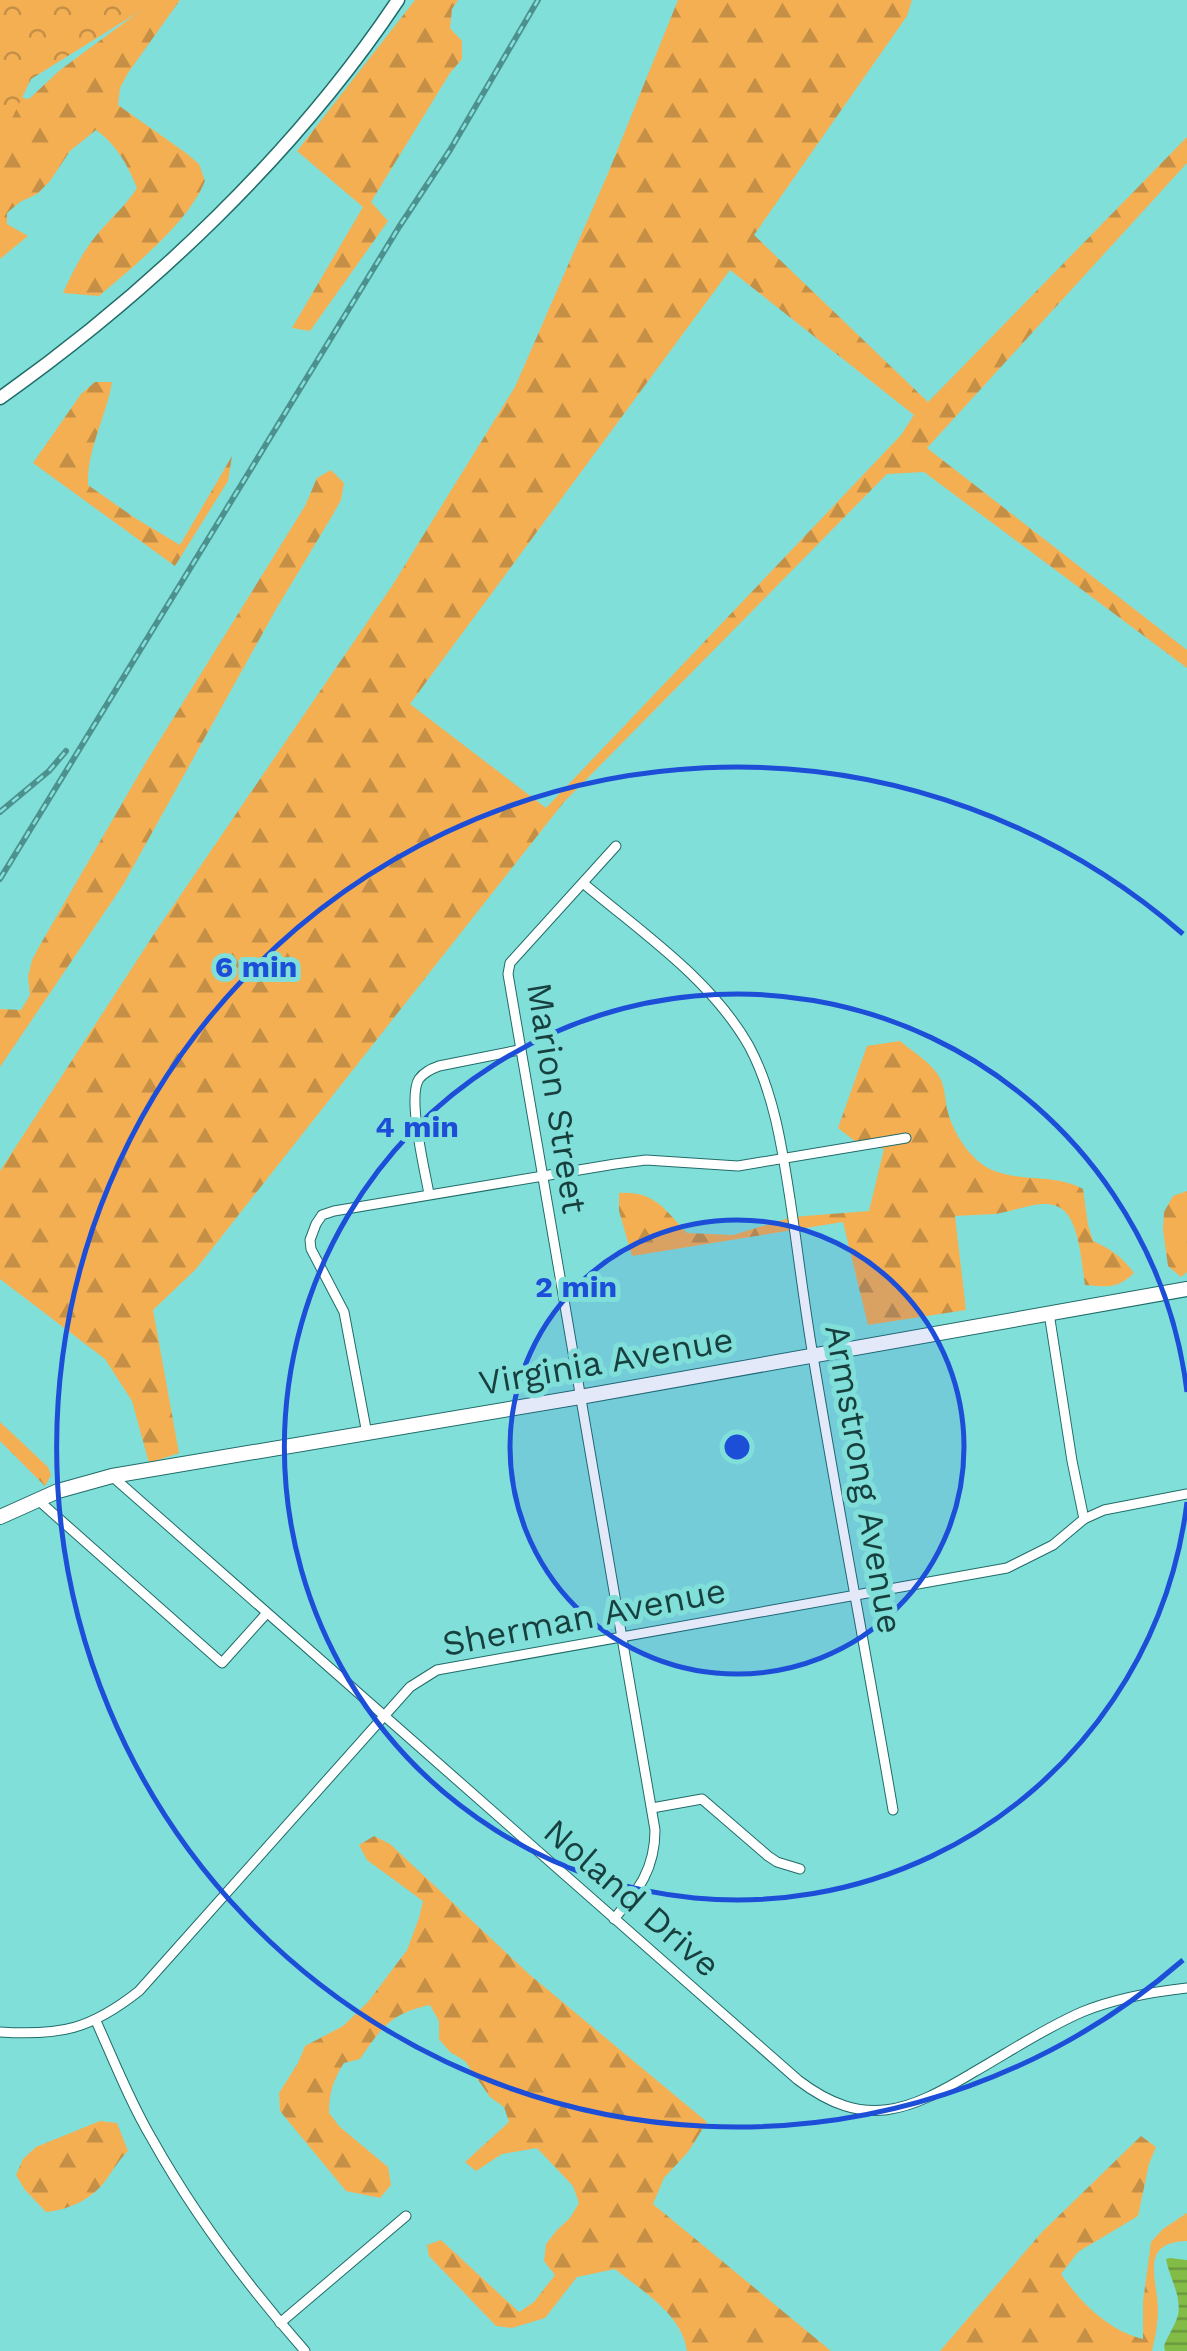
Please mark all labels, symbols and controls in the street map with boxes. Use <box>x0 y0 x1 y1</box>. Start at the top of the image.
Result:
text: 6 min <box>215 949 297 984</box>
street label: Marion Street <box>518 980 596 1217</box>
text: 4 min <box>375 1109 459 1144</box>
text: 2 min <box>535 1269 617 1304</box>
street label: Virginia Avenue <box>475 1318 737 1404</box>
street label: Armstrong Avenue <box>816 1321 912 1637</box>
centre of rings <box>719 1429 755 1465</box>
street label: Sherman Avenue <box>439 1569 729 1665</box>
street label: Noland Drive <box>535 1810 729 1986</box>

